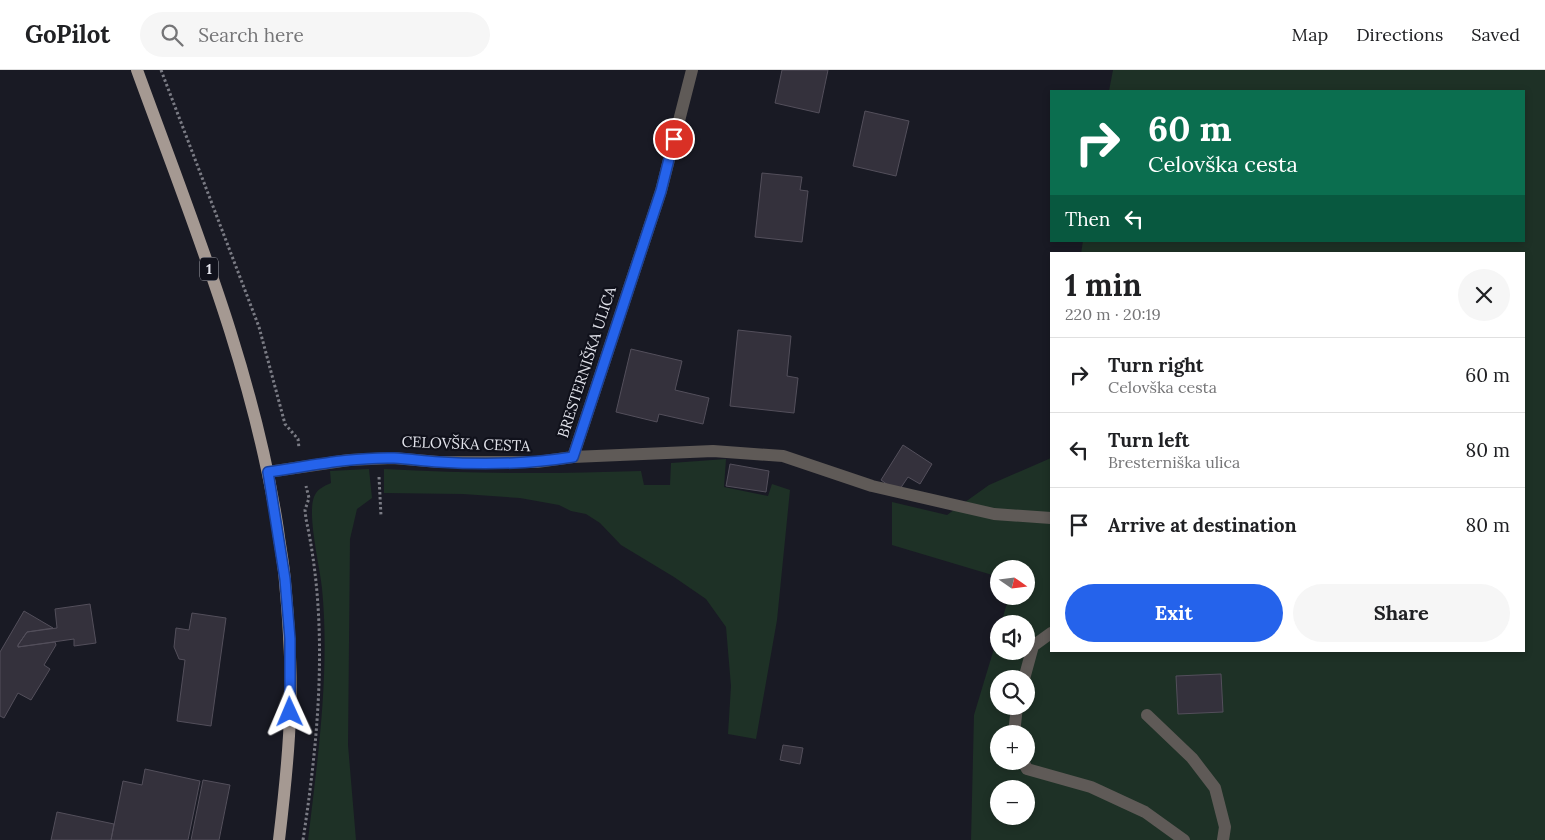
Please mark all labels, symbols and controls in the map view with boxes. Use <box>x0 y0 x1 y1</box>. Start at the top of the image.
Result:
search box <box>140 12 490 57</box>
text: GoPilot <box>25 19 110 50</box>
icon: search <box>158 21 186 49</box>
text: Search here <box>198 23 304 47</box>
text: Map <box>1292 23 1328 46</box>
text: Directions <box>1356 23 1443 46</box>
text: Saved <box>1471 23 1520 46</box>
text: 60 m <box>1148 106 1232 151</box>
icon: right <box>1065 110 1130 175</box>
pin <box>653 118 695 160</box>
icon: arrive <box>660 125 688 153</box>
text: Celovška cesta <box>1148 150 1298 178</box>
icon: left <box>1120 205 1148 233</box>
text: Then <box>1065 207 1110 231</box>
road number: 1 <box>200 258 218 280</box>
text: 1 min <box>1065 266 1142 304</box>
button: close <box>1458 269 1510 321</box>
street label: BRESTERNIŠKA ULICA <box>553 283 620 440</box>
text: 220 m · 20:19 <box>1065 304 1161 324</box>
text: Turn right <box>1108 353 1204 377</box>
icon: right <box>1065 361 1093 389</box>
text: 60 m <box>1465 363 1510 387</box>
text: Celovška cesta <box>1108 377 1217 397</box>
text: Turn left <box>1108 428 1189 452</box>
street label: CELOVŠKA CESTA <box>401 432 531 455</box>
icon: left <box>1065 436 1093 464</box>
text: 80 m <box>1466 438 1510 462</box>
text: Bresterniška ulica <box>1108 452 1240 472</box>
icon: arrive <box>1065 511 1093 539</box>
text: Arrive at destination <box>1108 513 1297 537</box>
text: 80 m <box>1466 513 1510 537</box>
north arrow <box>990 560 1035 605</box>
map controls <box>990 560 1035 825</box>
button: Exit <box>1065 584 1283 642</box>
button: Share <box>1293 584 1510 642</box>
button: sound <box>990 615 1035 660</box>
button: search <box>990 670 1035 715</box>
position arrow <box>263 685 315 737</box>
button: + <box>990 725 1035 770</box>
button: − <box>990 780 1035 825</box>

